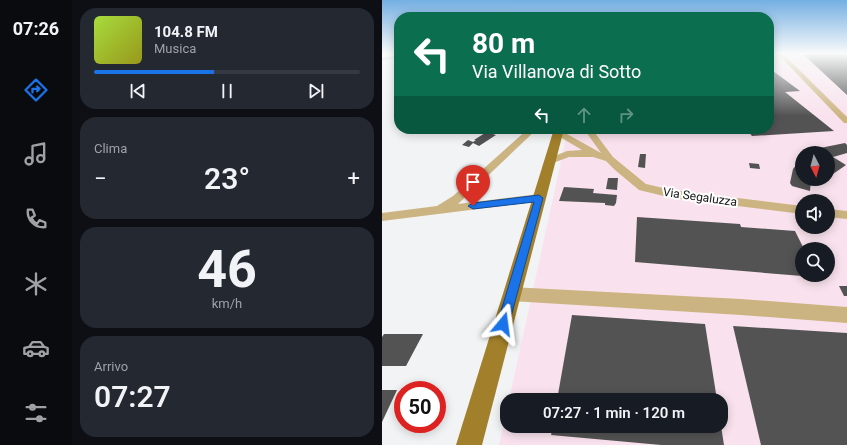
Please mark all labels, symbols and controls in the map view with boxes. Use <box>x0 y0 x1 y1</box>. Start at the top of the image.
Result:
text: 07:26 <box>13 18 59 39</box>
text: 104.8 FM <box>154 23 218 41</box>
text: 80 m <box>472 27 535 60</box>
icon: left <box>406 28 458 80</box>
text: Musica <box>154 41 196 56</box>
text: Via Villanova di Sotto <box>472 61 641 82</box>
icon: directions <box>22 76 50 104</box>
icon: previous <box>127 80 149 102</box>
icon: pause <box>216 80 238 102</box>
icon: next <box>305 80 327 102</box>
icon: left <box>531 104 553 126</box>
icon: ahead <box>573 104 595 126</box>
icon: right <box>615 104 637 126</box>
icon: music <box>22 140 50 168</box>
text: Clima <box>94 141 127 156</box>
north arrow <box>795 146 835 186</box>
map controls <box>795 146 835 282</box>
text: 23° <box>204 161 250 196</box>
pin <box>456 165 490 206</box>
text: − <box>94 166 107 191</box>
text: + <box>348 166 360 191</box>
icon: arrive <box>462 171 484 193</box>
street label: Via Segaluzza <box>662 185 738 209</box>
button: sound <box>795 194 835 234</box>
icon: phone <box>22 205 50 233</box>
text: 46 <box>197 239 257 300</box>
button: search <box>795 242 835 282</box>
icon: climate <box>22 270 50 298</box>
text: km/h <box>212 296 242 311</box>
position arrow <box>482 303 524 345</box>
icon: car <box>22 334 50 362</box>
text: Arrivo <box>94 359 128 374</box>
text: 07:27 <box>94 379 171 414</box>
speed limit sign: 50 <box>394 381 446 433</box>
icon: filters <box>22 399 50 427</box>
text: 07:27 · 1 min · 120 m <box>543 404 685 422</box>

